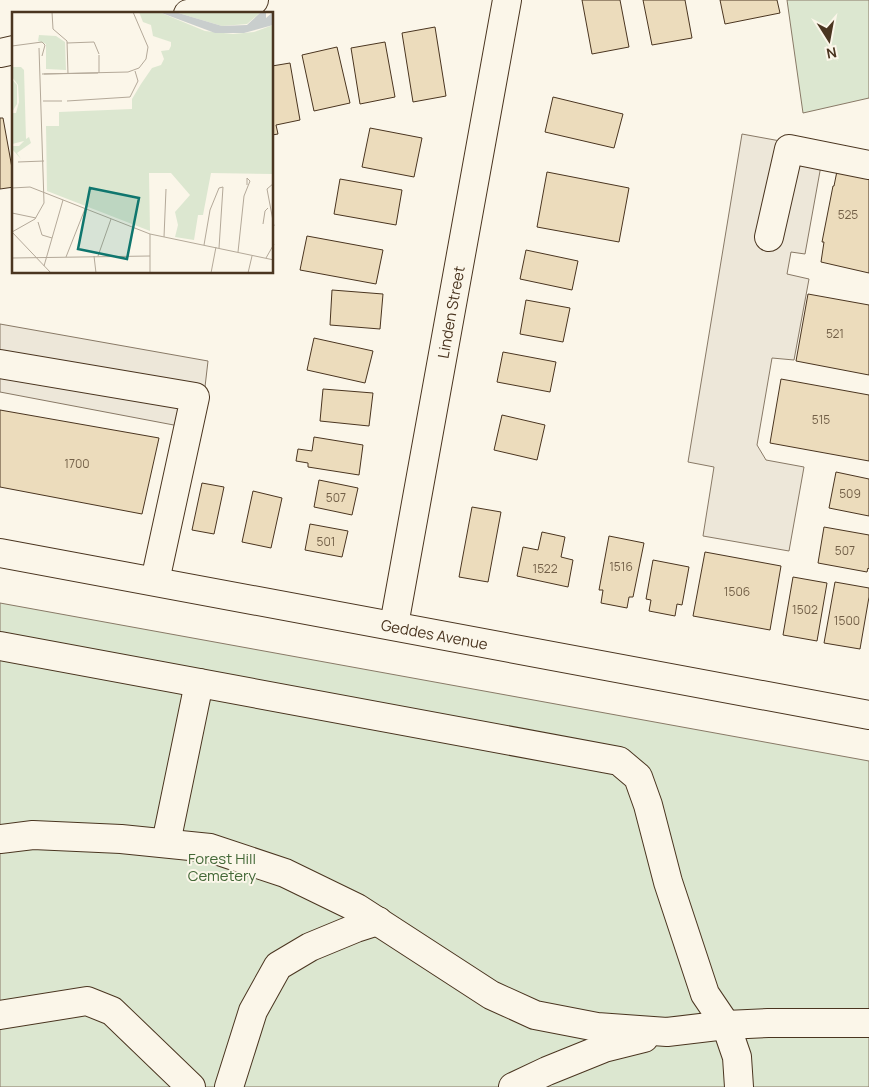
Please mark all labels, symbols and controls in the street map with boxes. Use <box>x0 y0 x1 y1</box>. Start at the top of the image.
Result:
inset map <box>12 12 274 274</box>
north arrow <box>804 15 854 65</box>
text: N <box>825 43 838 64</box>
house number: 525 <box>838 206 858 223</box>
street label: Linden Street <box>432 264 469 360</box>
house number: 521 <box>826 325 844 342</box>
house number: 515 <box>812 411 830 428</box>
house number: 1700 <box>64 455 90 472</box>
house number: 509 <box>839 485 861 502</box>
house number: 507 <box>326 489 346 506</box>
house number: 501 <box>317 533 335 550</box>
house number: 507 <box>835 542 855 559</box>
house number: 1516 <box>609 558 633 575</box>
house number: 1522 <box>533 560 558 577</box>
house number: 1506 <box>724 583 750 600</box>
house number: 1502 <box>792 601 818 618</box>
house number: 1500 <box>834 612 860 629</box>
street label: Geddes Avenue <box>379 614 490 654</box>
park label: Forest Hill Cemetery <box>188 848 256 886</box>

